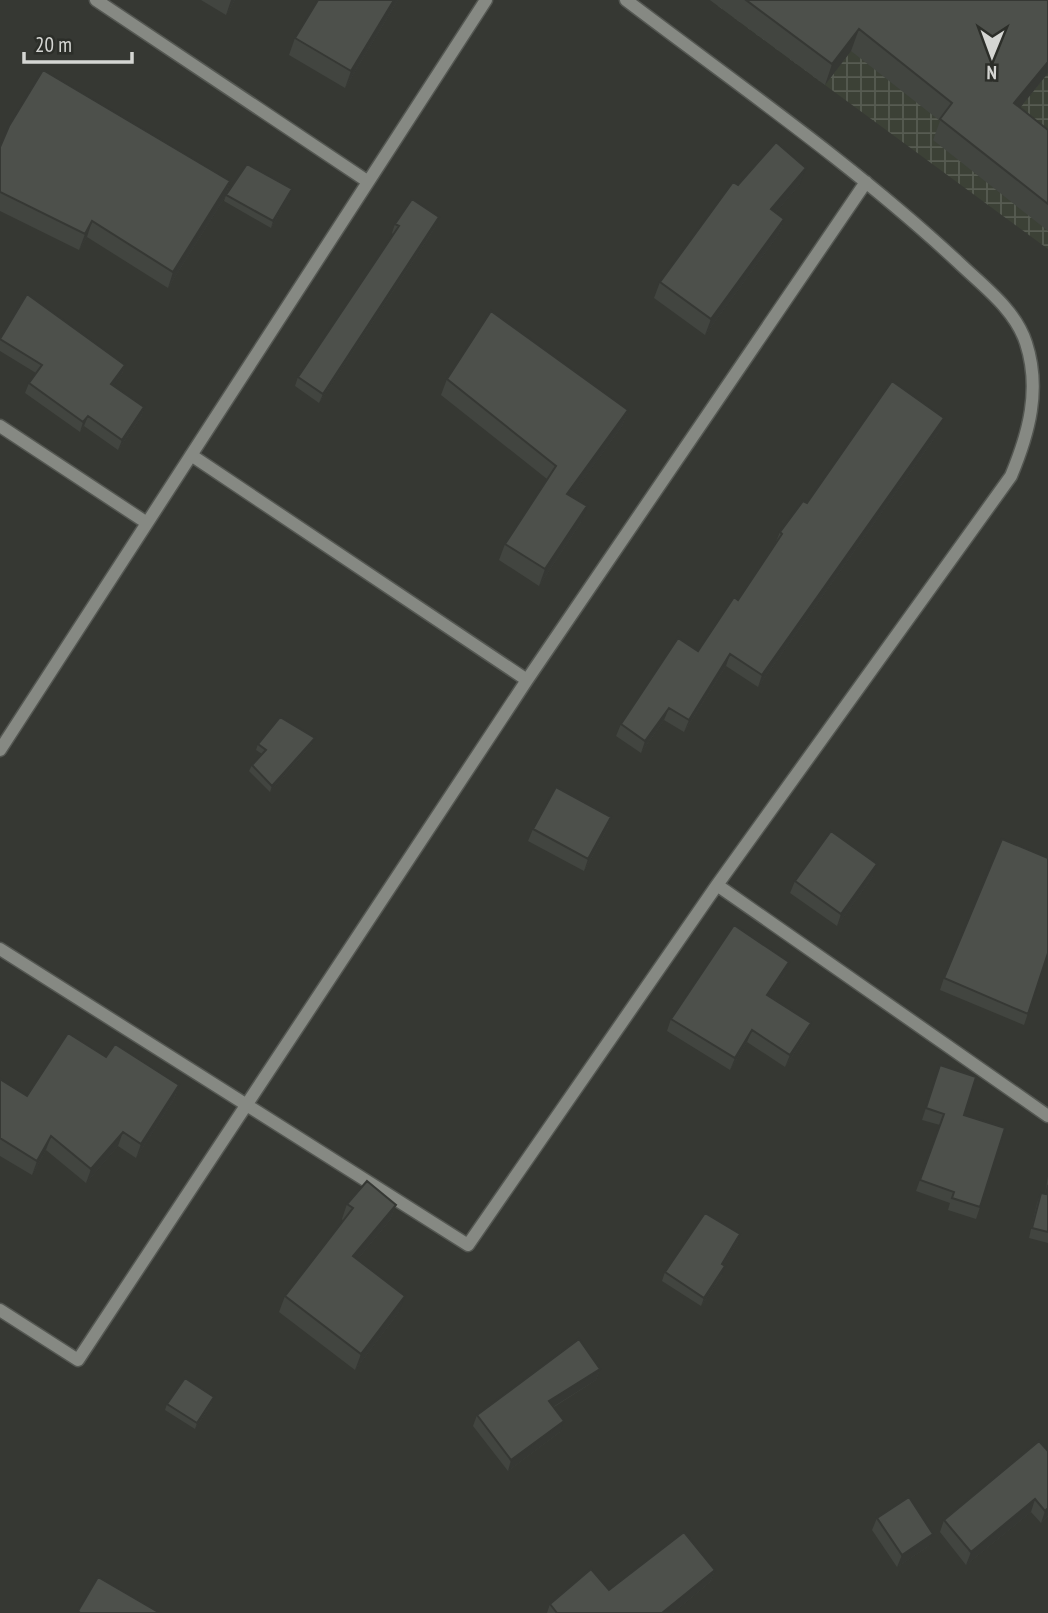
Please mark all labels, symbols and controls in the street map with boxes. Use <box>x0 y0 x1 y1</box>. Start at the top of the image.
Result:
scale bar <box>24 21 133 65</box>
north arrow <box>957 21 1027 91</box>
text: 20 m <box>35 31 72 58</box>
text: N <box>986 61 997 85</box>

